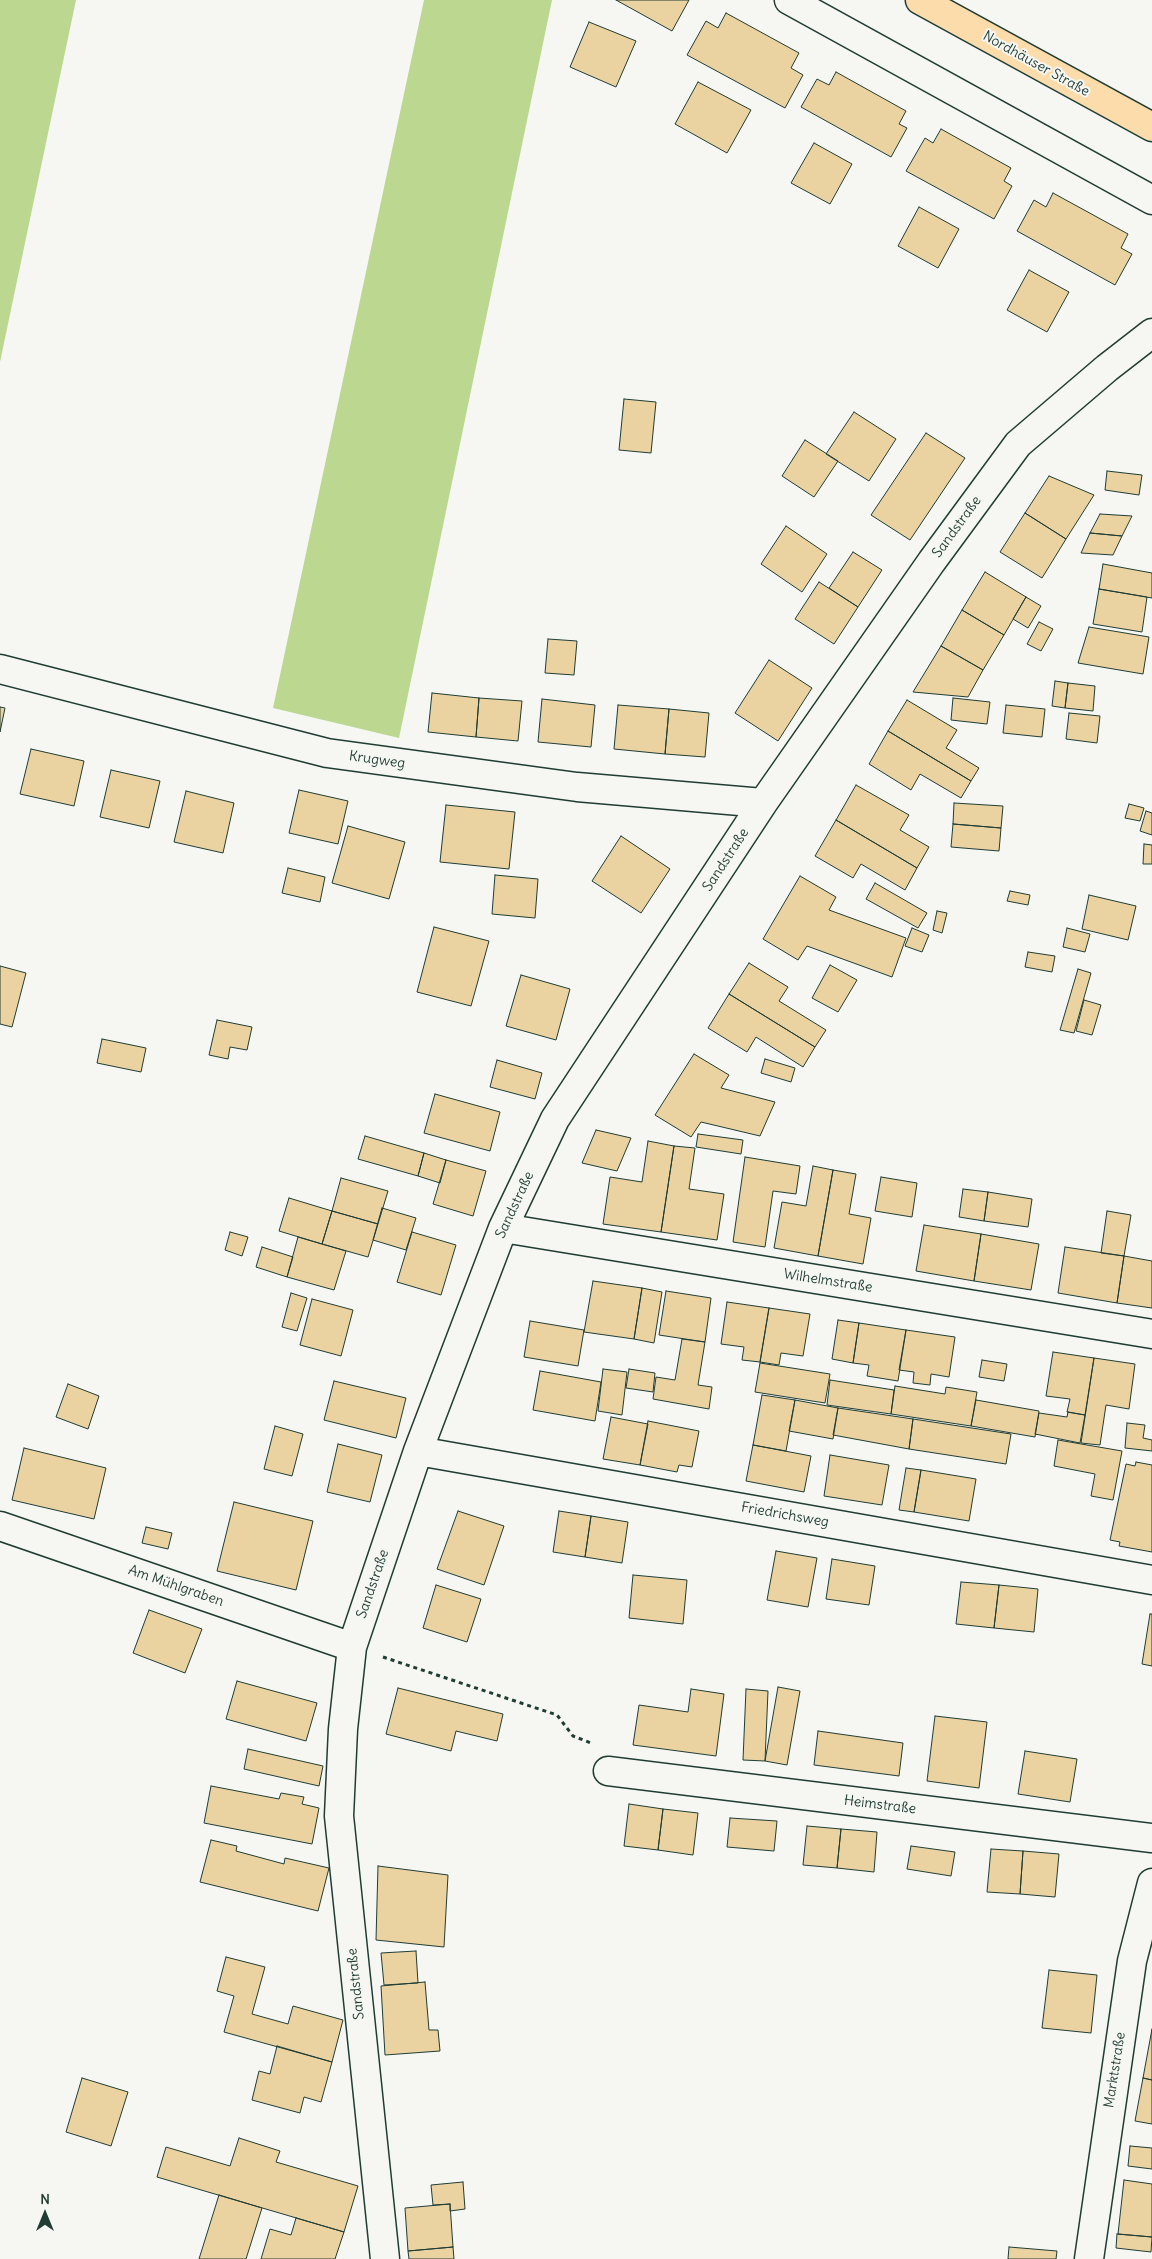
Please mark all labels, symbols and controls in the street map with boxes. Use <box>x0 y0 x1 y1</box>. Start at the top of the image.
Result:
street label: Nordhäuser Straße <box>980 28 1092 100</box>
street label: Sandstraße <box>929 493 985 561</box>
street label: Krugweg <box>348 748 406 772</box>
street label: Sandstraße <box>699 825 753 895</box>
street label: Sandstraße <box>492 1169 538 1241</box>
street label: Wilhelmstraße <box>782 1266 874 1296</box>
street label: Friedrichsweg <box>740 1499 830 1531</box>
street label: Sandstraße <box>353 1547 393 1621</box>
street label: Am Mühlgraben <box>126 1562 226 1610</box>
street label: Heimstraße <box>843 1792 917 1818</box>
street label: Sandstraße <box>344 1947 368 2021</box>
street label: Marktstraße <box>1101 2031 1129 2109</box>
north arrow <box>20 2189 70 2239</box>
text: N <box>40 2190 50 2208</box>

